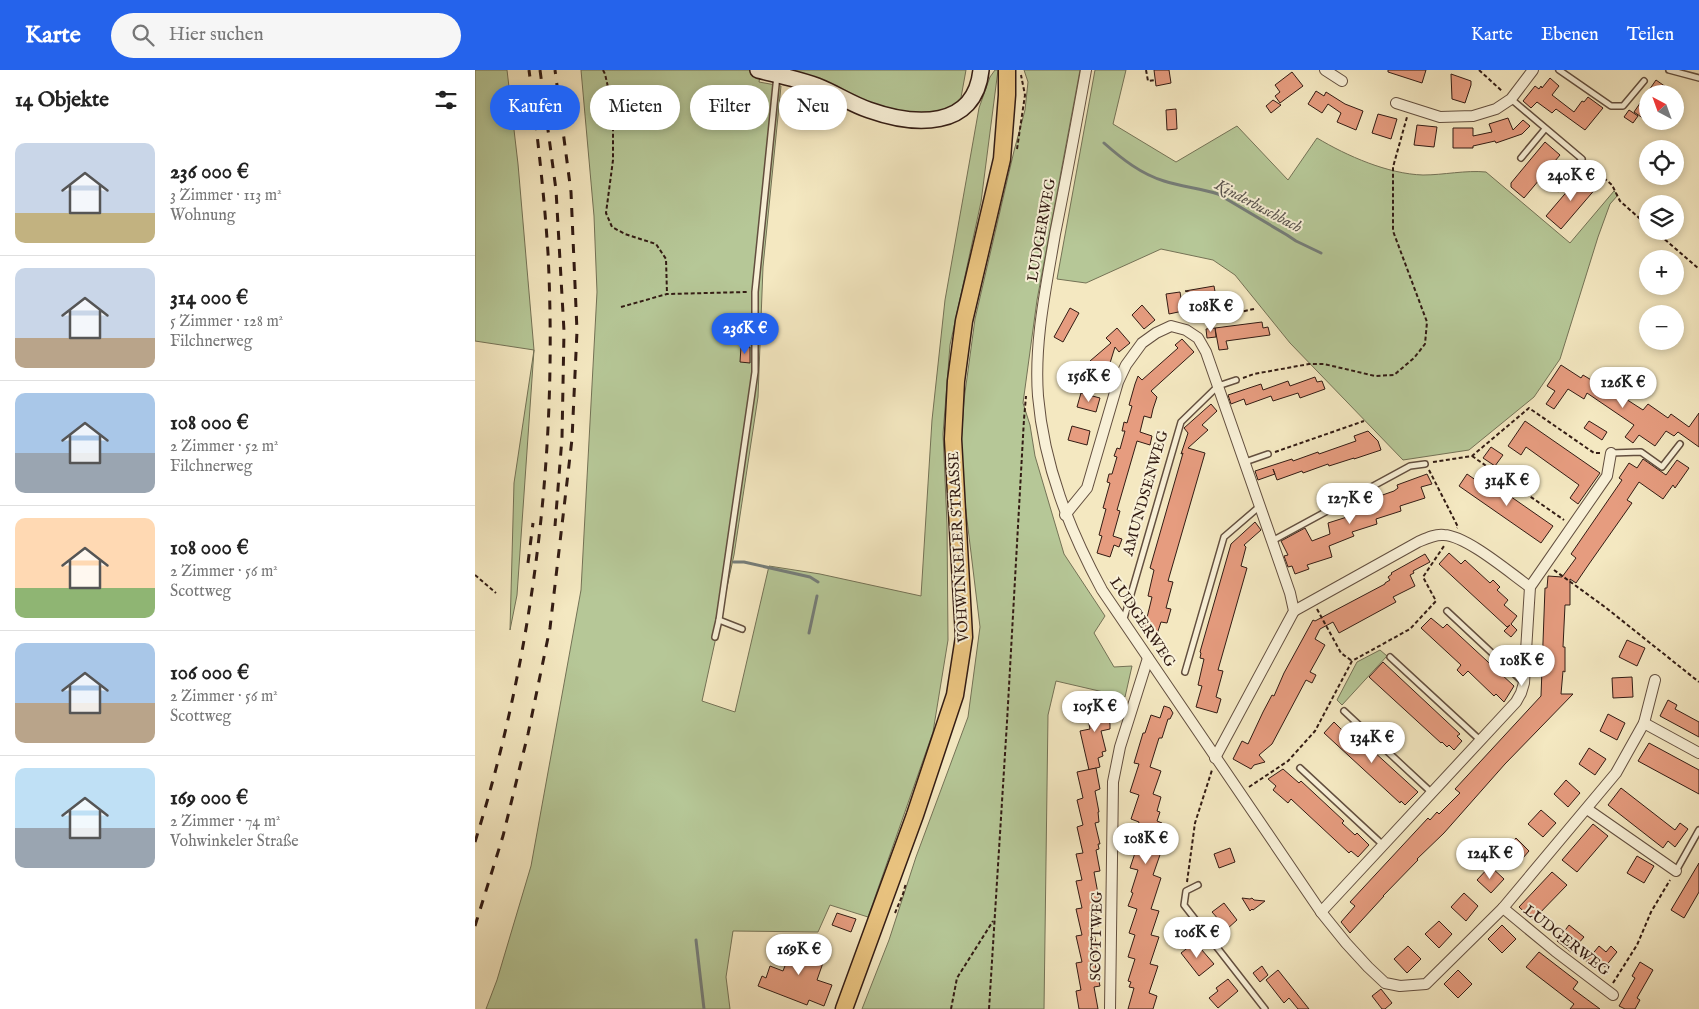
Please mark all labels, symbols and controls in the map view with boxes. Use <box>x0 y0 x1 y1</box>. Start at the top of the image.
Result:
search box <box>111 13 461 58</box>
text: Karte <box>25 20 81 51</box>
icon: search <box>129 21 157 49</box>
text: Hier suchen <box>169 23 264 47</box>
text: Karte <box>1471 24 1513 47</box>
text: Ebenen <box>1541 24 1599 47</box>
text: Teilen <box>1627 24 1674 47</box>
chip: Kaufen <box>490 85 580 130</box>
chip: Mieten <box>590 85 680 130</box>
chip: Filter <box>690 85 769 130</box>
chip: Neu <box>779 85 847 130</box>
north arrow <box>1639 85 1684 130</box>
map controls <box>1639 85 1684 350</box>
icon: filters <box>432 86 460 114</box>
text: 14 Objekte <box>15 87 109 114</box>
button: locate <box>1639 140 1684 185</box>
text: 236 000 € <box>170 159 249 186</box>
pin: 240K € <box>1530 160 1612 202</box>
icon: home <box>55 163 115 223</box>
text: 240K € <box>1547 166 1595 186</box>
water label: Kinderbuschbach <box>1210 175 1305 238</box>
street label: LUDGERWEG <box>1023 177 1060 283</box>
text: 3 Zimmer · 113 m² <box>170 186 282 206</box>
button: layers <box>1639 195 1684 240</box>
text: Wohnung <box>170 206 235 226</box>
button: + <box>1639 250 1684 295</box>
text: 314 000 € <box>170 285 248 312</box>
icon: home <box>55 288 115 348</box>
pin: 108K € <box>1170 290 1252 333</box>
text: 108K € <box>1189 297 1233 317</box>
button: − <box>1639 305 1684 350</box>
text: 5 Zimmer · 128 m² <box>170 312 283 332</box>
pin: 236K € <box>704 312 786 355</box>
text: 236K € <box>723 319 767 339</box>
text: Filchnerweg <box>170 332 252 352</box>
pin: 156K € <box>1048 360 1130 403</box>
pin: 126K € <box>1582 366 1664 409</box>
text: 156K € <box>1068 367 1110 387</box>
text: 126K € <box>1601 373 1645 393</box>
text: 108 000 € <box>170 410 249 437</box>
icon: home <box>55 413 115 473</box>
street label: AMUNDSENWEG <box>1118 428 1172 559</box>
text: 2 Zimmer · 52 m² <box>170 437 278 457</box>
street label: VOHWINKELER STRASSE <box>944 451 973 644</box>
text: Filchnerweg <box>170 457 252 477</box>
pin: 314K € <box>1466 464 1548 507</box>
text: 314K € <box>1485 471 1529 491</box>
pin: 127K € <box>1309 482 1391 525</box>
text: 127K € <box>1327 489 1373 509</box>
text: 108 000 € <box>170 535 249 562</box>
icon: home <box>55 538 115 598</box>
text: 2 Zimmer · 56 m² <box>170 562 278 582</box>
street label: LUDGERWEG <box>1105 574 1180 671</box>
text: Scottweg <box>170 582 231 602</box>
pin: 108K € <box>1481 644 1563 687</box>
text: 108K € <box>1500 651 1544 671</box>
text: 106 000 € <box>170 660 249 687</box>
icon: home <box>55 663 115 723</box>
text: 2 Zimmer · 56 m² <box>170 687 278 707</box>
pin: 105K € <box>1054 690 1136 733</box>
text: 105K € <box>1073 697 1117 717</box>
text: Scottweg <box>170 707 231 727</box>
pin: 134K € <box>1331 722 1413 764</box>
text: 134K € <box>1350 728 1394 748</box>
text: 169 000 € <box>170 785 248 812</box>
icon: home <box>55 788 115 848</box>
text: 2 Zimmer · 74 m² <box>170 812 281 832</box>
pin: 108K € <box>1105 822 1187 865</box>
text: 108K € <box>1124 829 1168 849</box>
text: Vohwinkeler Straße <box>170 832 299 852</box>
pin: 124K € <box>1449 838 1531 880</box>
text: 124K € <box>1467 844 1513 864</box>
street label: SCOTTWEG <box>1086 891 1107 981</box>
street label: LUDGERWEG <box>1520 901 1614 980</box>
pin: 106K € <box>1156 916 1238 959</box>
text: 106K € <box>1175 923 1219 943</box>
pin: 169K € <box>758 934 840 976</box>
text: 169K € <box>777 940 821 960</box>

